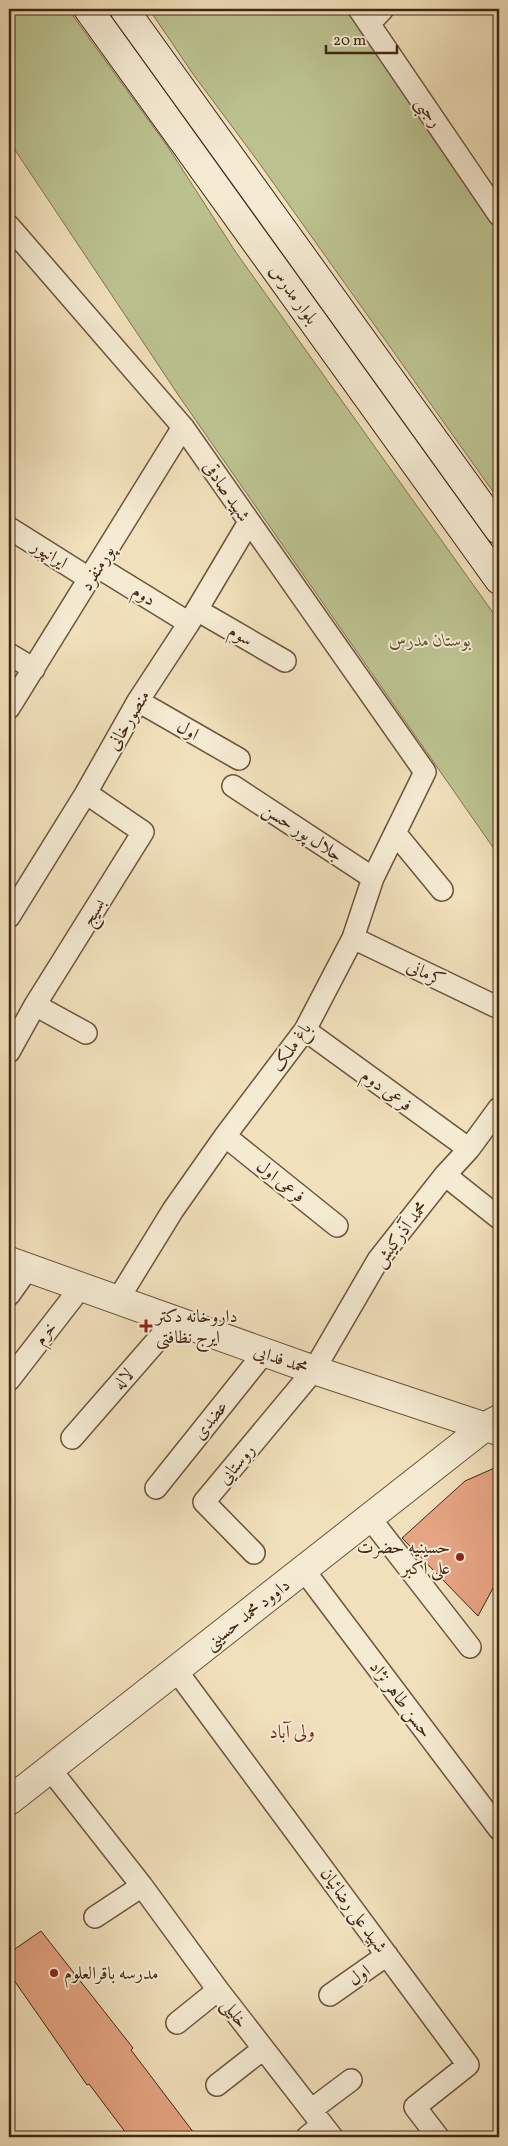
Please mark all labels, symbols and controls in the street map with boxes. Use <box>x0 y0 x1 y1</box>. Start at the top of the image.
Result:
scale bar <box>326 22 397 54</box>
text: 20 m <box>333 31 366 52</box>
street label: رجبی <box>408 93 447 134</box>
street label: بلوار مدرس <box>262 260 323 330</box>
street label: شهید صادقی <box>196 456 255 527</box>
street label: ایرانپور <box>25 534 72 576</box>
street label: پورمنفرد <box>75 540 123 596</box>
street label: دوم <box>126 579 160 615</box>
street label: سوم <box>222 619 257 655</box>
park label: بوستان مدرس <box>389 629 472 654</box>
street label: منصورخانی <box>102 686 157 756</box>
street label: اول <box>171 715 203 748</box>
street label: جلال پور حسن <box>257 798 347 869</box>
street label: بسیج <box>76 894 114 933</box>
street label: کرمانی <box>402 954 449 994</box>
street label: باغ ملک <box>266 1018 319 1078</box>
street label: فرعی دوم <box>354 1064 417 1120</box>
street label: فرعی اول <box>250 1155 310 1210</box>
street label: محمد آذرکیش <box>368 1196 434 1273</box>
place label: داروخانه دکتر ایرج نظافتی <box>154 1305 238 1353</box>
street label: خرم <box>29 1317 65 1352</box>
marker: داروخانه دکتر ایرج نظافتی <box>140 1320 152 1332</box>
street label: محمد فدایی <box>250 1339 311 1381</box>
street label: لاله <box>108 1364 141 1396</box>
street label: عضدی <box>188 1396 235 1446</box>
street label: روستایی <box>213 1439 262 1491</box>
place label: حسینیه حضرت علی اکبر <box>357 1536 450 1582</box>
marker: حسینیه حضرت علی اکبر <box>454 1551 466 1563</box>
street label: داوود محمد حسینی <box>200 1574 296 1657</box>
street label: حسن طاهر نژاد <box>363 1656 437 1744</box>
district label: ولی آباد <box>269 1720 315 1746</box>
street label: شهید علی رضائیان <box>313 1863 392 1959</box>
street label: اول <box>344 1960 376 1993</box>
place label: مدرسه باقرالعلوم <box>64 1962 158 1989</box>
marker: مدرسه باقرالعلوم <box>48 1967 60 1979</box>
street label: خلیلی <box>215 1994 253 2034</box>

